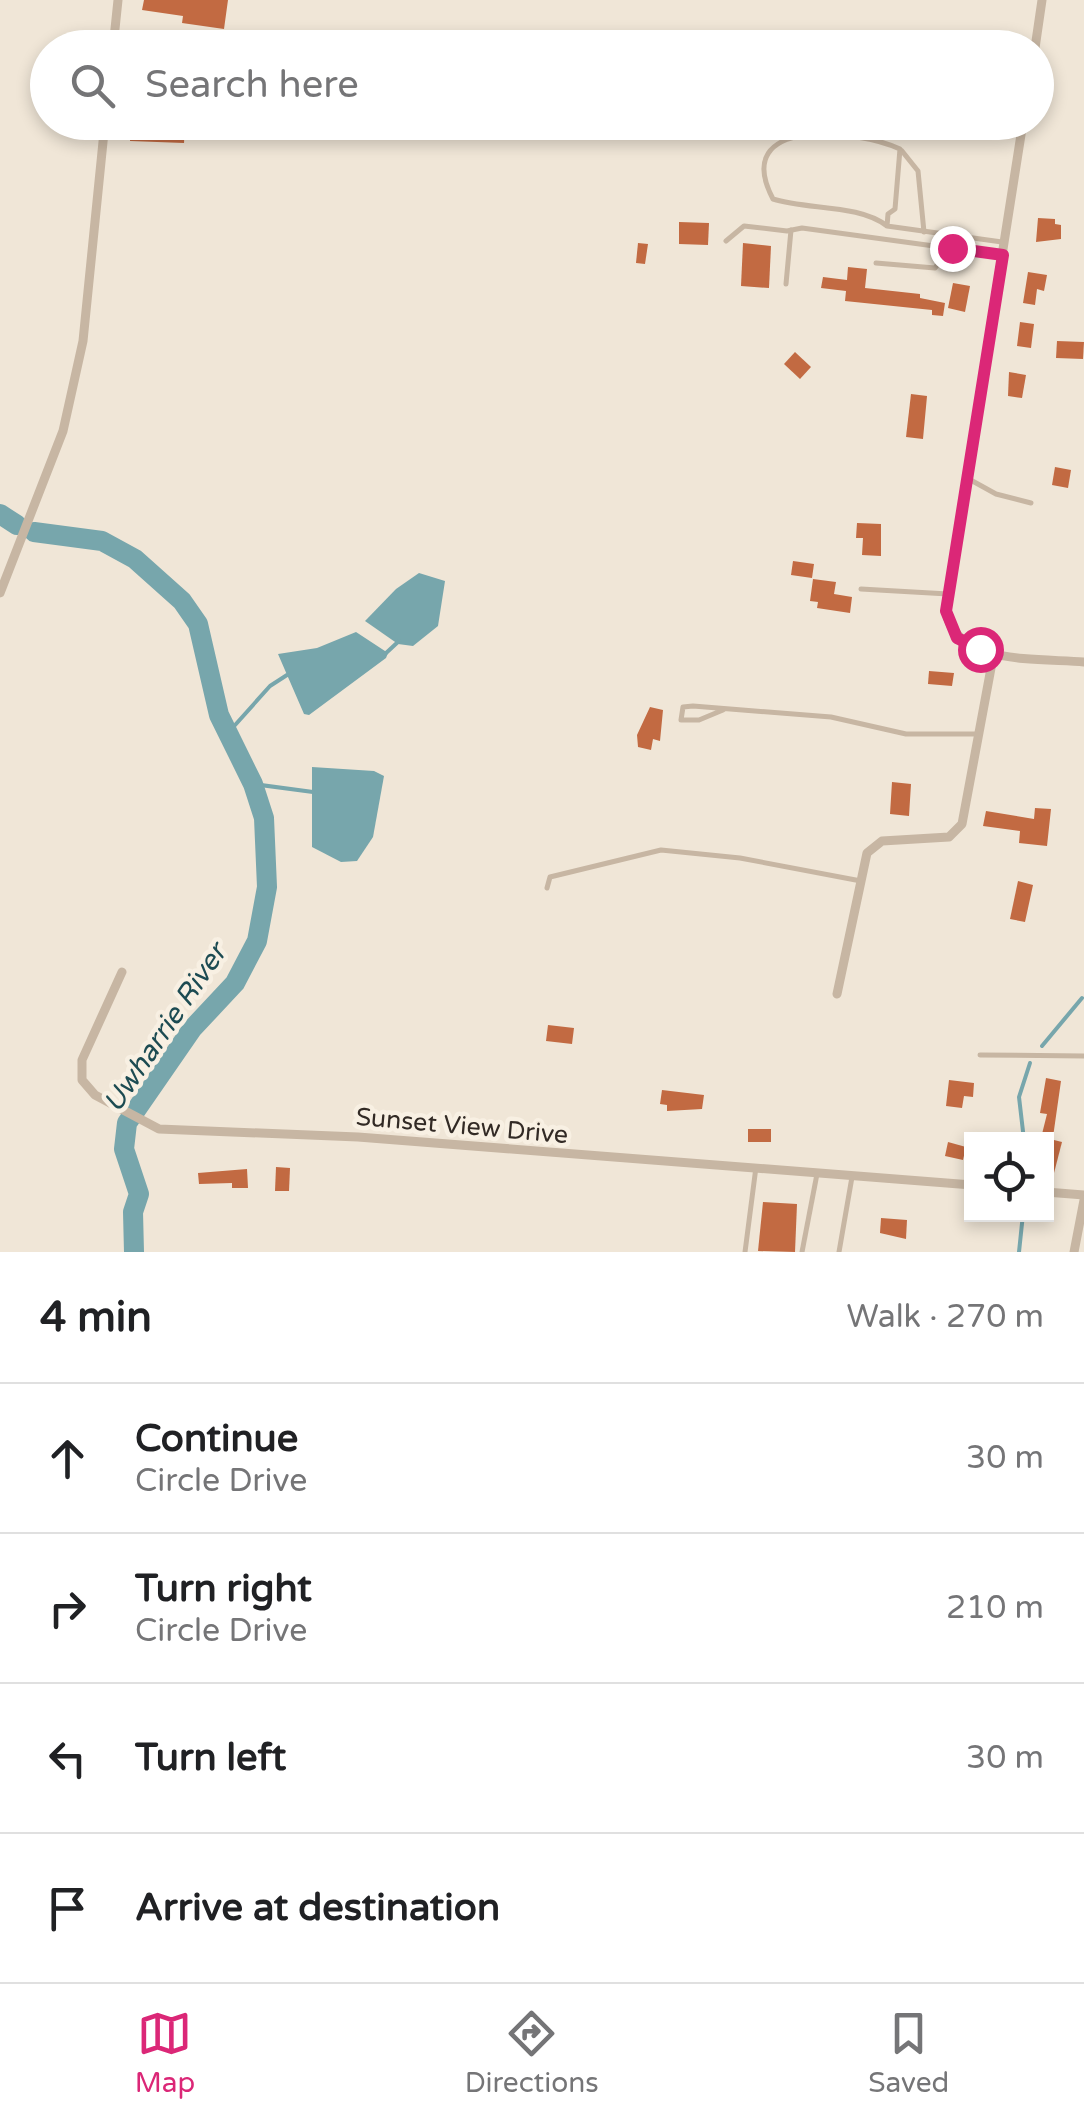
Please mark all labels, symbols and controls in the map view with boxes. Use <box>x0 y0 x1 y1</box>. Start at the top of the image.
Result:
search box <box>30 30 1054 140</box>
icon: search <box>65 58 120 113</box>
text: Search here <box>145 62 359 108</box>
route end <box>930 226 976 272</box>
route start <box>958 627 1004 673</box>
water label: Uwharrie River <box>96 935 236 1119</box>
street label: Sunset View Drive <box>355 1102 569 1150</box>
map controls <box>964 1132 1054 1222</box>
button: locate <box>964 1132 1054 1222</box>
text: 4 min <box>40 1292 152 1343</box>
text: Walk · 270 m <box>847 1298 1044 1336</box>
text: Continue <box>135 1416 298 1462</box>
icon: ahead <box>40 1431 95 1486</box>
text: 30 m <box>966 1439 1044 1477</box>
text: Circle Drive <box>135 1462 307 1500</box>
text: Turn right <box>135 1566 312 1612</box>
icon: right <box>40 1581 95 1636</box>
text: 210 m <box>946 1589 1044 1627</box>
text: Circle Drive <box>135 1612 307 1650</box>
icon: left <box>40 1731 95 1786</box>
text: Turn left <box>135 1735 286 1781</box>
text: 30 m <box>966 1739 1044 1777</box>
icon: arrive <box>40 1881 95 1936</box>
text: Arrive at destination <box>135 1885 500 1931</box>
tab: Map <box>135 2006 195 2100</box>
tab: Directions <box>465 2006 599 2100</box>
tab: Saved <box>868 2006 949 2100</box>

